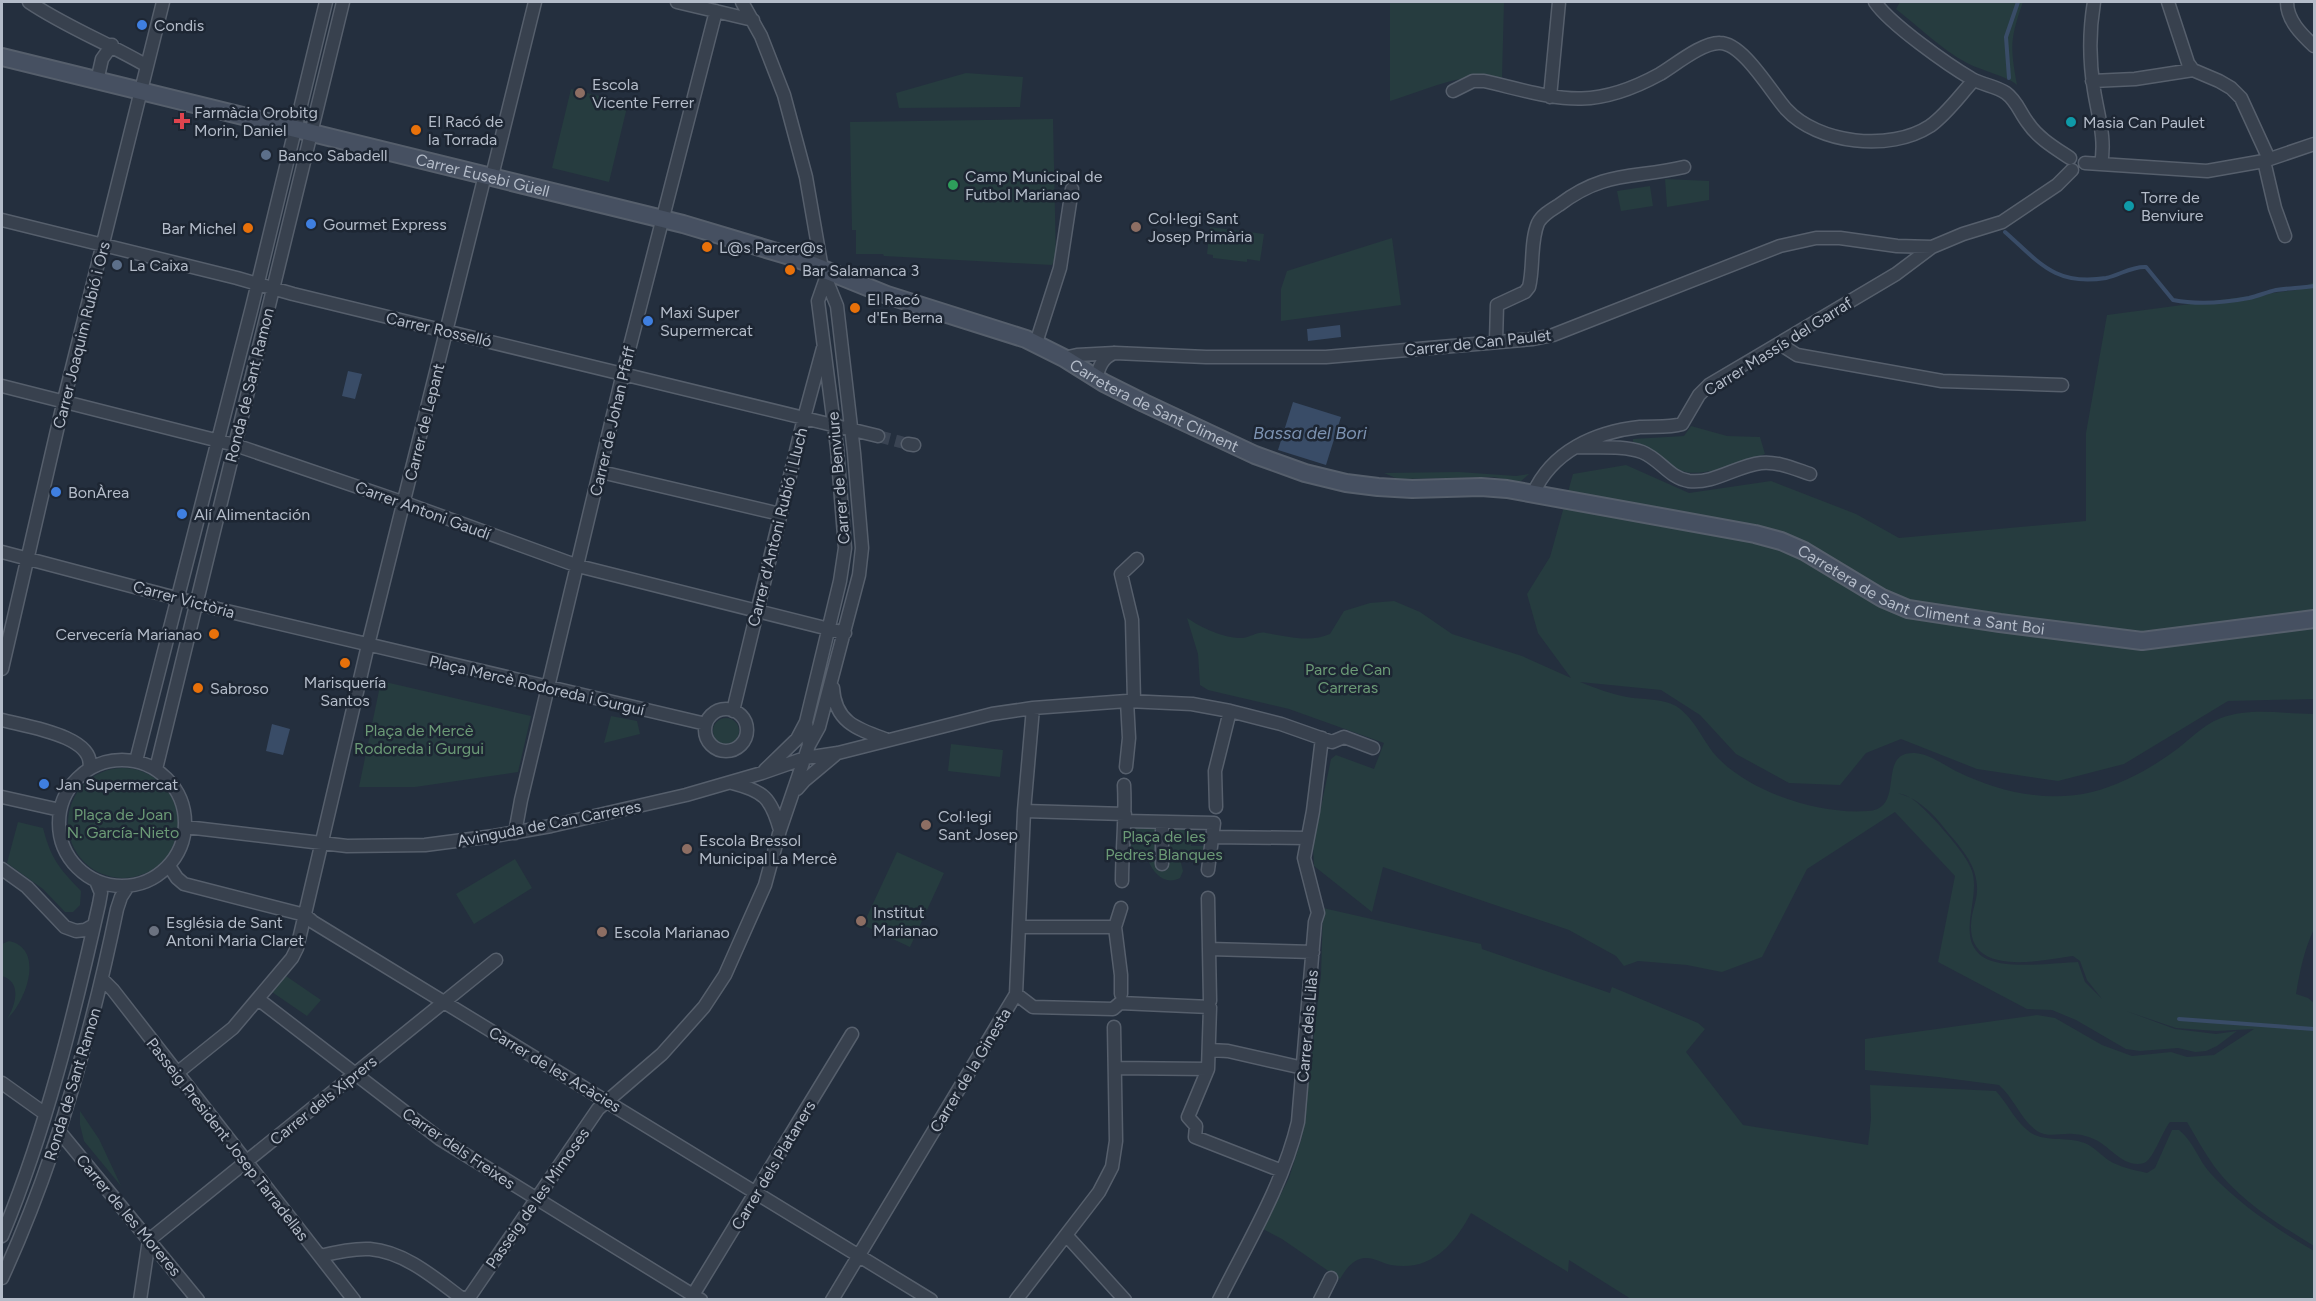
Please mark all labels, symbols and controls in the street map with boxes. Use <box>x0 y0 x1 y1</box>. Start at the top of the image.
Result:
place label: Condis <box>154 16 204 35</box>
marker: Condis <box>135 18 149 32</box>
place label: Escola Vicente Ferrer <box>592 75 695 112</box>
marker: Escola Vicente Ferrer <box>573 86 587 100</box>
place label: Farmàcia Orobitg Morin, Daniel <box>194 103 318 140</box>
place label: El Racó de la Torrada <box>428 112 503 149</box>
place label: Masia Can Paulet <box>2083 113 2205 132</box>
marker: Farmàcia Orobitg Morin, Daniel <box>175 114 189 128</box>
marker: Masia Can Paulet <box>2064 115 2078 129</box>
marker: El Racó de la Torrada <box>409 123 423 137</box>
place label: Banco Sabadell <box>278 146 387 165</box>
marker: Banco Sabadell <box>259 148 273 162</box>
street label: Carrer Eusebi Güell <box>414 150 552 201</box>
place label: Camp Municipal de Futbol Marianao <box>965 167 1103 204</box>
marker: Camp Municipal de Futbol Marianao <box>946 178 960 192</box>
place label: Torre de Benviure <box>2141 188 2204 225</box>
marker: Torre de Benviure <box>2122 199 2136 213</box>
place label: Col·legi Sant Josep Primària <box>1148 209 1252 246</box>
place label: Gourmet Express <box>323 215 447 234</box>
marker: Gourmet Express <box>304 217 318 231</box>
place label: Bar Michel <box>162 219 236 238</box>
marker: Col·legi Sant Josep Primària <box>1129 220 1143 234</box>
marker: Bar Michel <box>241 221 255 235</box>
place label: L@s Parcer@s <box>719 238 823 257</box>
street label: Carrer Joaquim Rubió i Ors <box>49 240 114 431</box>
marker: L@s Parcer@s <box>700 240 714 254</box>
place label: La Caixa <box>129 256 189 275</box>
marker: La Caixa <box>110 258 124 272</box>
place label: Bar Salamanca 3 <box>802 261 919 280</box>
marker: Bar Salamanca 3 <box>783 263 797 277</box>
place label: El Racó d'En Berna <box>867 290 943 327</box>
street label: Carrer Massís del Garraf <box>1701 293 1856 400</box>
marker: El Racó d'En Berna <box>848 301 862 315</box>
place label: Maxi Super Supermercat <box>660 303 753 340</box>
street label: Ronda de Sant Ramon <box>221 306 278 464</box>
street label: Carrer Rosselló <box>384 308 494 351</box>
marker: Maxi Super Supermercat <box>641 314 655 328</box>
street label: Carrer de Can Paulet <box>1404 325 1553 360</box>
street label: Carrer de Johan Pfaff <box>586 344 639 498</box>
street label: Carretera de Sant Climent <box>1066 355 1242 456</box>
street label: Carrer de Lepant <box>401 361 448 483</box>
street label: Carrer de Benviure <box>823 411 854 545</box>
water label: Bassa del Bori <box>1253 422 1368 444</box>
street label: Carrer d'Antoni Rubió i Lluch <box>744 426 811 628</box>
street label: Carrer Antoni Gaudí <box>353 477 494 544</box>
place label: BonÀrea <box>68 483 129 502</box>
marker: BonÀrea <box>49 485 63 499</box>
place label: Alí Alimentación <box>194 505 310 524</box>
marker: Alí Alimentación <box>175 507 189 521</box>
street label: Carretera de Sant Climent a Sant Boi <box>1794 541 2046 639</box>
street label: Carrer Victòria <box>131 577 237 622</box>
place label: Cervecería Marianao <box>55 625 202 644</box>
marker: Cervecería Marianao <box>207 627 221 641</box>
street label: Plaça Mercè Rodoreda i Gurguí <box>427 651 648 720</box>
marker: Marisquería Santos <box>338 656 352 670</box>
park label: Parc de Can Carreras <box>1305 660 1391 697</box>
place label: Marisquería Santos <box>304 673 386 710</box>
place label: Sabroso <box>210 679 269 698</box>
marker: Sabroso <box>191 681 205 695</box>
park label: Plaça de Mercè Rodoreda i Gurgui <box>354 721 484 758</box>
place label: Jan Supermercat <box>56 775 178 794</box>
marker: Jan Supermercat <box>37 777 51 791</box>
street label: Avinguda de Can Carreres <box>456 796 643 851</box>
park label: Plaça de Joan N. García-Nieto <box>67 805 179 842</box>
place label: Col·legi Sant Josep <box>938 807 1018 844</box>
marker: Col·legi Sant Josep <box>919 818 933 832</box>
park label: Plaça de les Pedres Blanques <box>1105 827 1223 864</box>
place label: Escola Bressol Municipal La Mercè <box>699 831 837 868</box>
marker: Escola Bressol Municipal La Mercè <box>680 842 694 856</box>
place label: Institut Marianao <box>873 903 938 940</box>
place label: Església de Sant Antoni Maria Claret <box>166 913 304 950</box>
marker: Institut Marianao <box>854 914 868 928</box>
place label: Escola Marianao <box>614 923 730 942</box>
marker: Església de Sant Antoni Maria Claret <box>147 924 161 938</box>
marker: Escola Marianao <box>595 925 609 939</box>
street label: Carrer dels Lilàs <box>1293 969 1322 1083</box>
street label: Ronda de Sant Ramon <box>40 1005 105 1163</box>
street label: Carrer de la Ginesta <box>926 1005 1015 1136</box>
street label: Carrer de les Acàcies <box>485 1023 624 1116</box>
street label: Passeig President Josep Tarradellas <box>142 1034 313 1245</box>
street label: Carrer dels Xiprers <box>266 1052 380 1149</box>
street label: Carrer dels Plataners <box>727 1097 820 1233</box>
street label: Carrer dels Freixes <box>399 1104 519 1193</box>
street label: Passeig de les Mimoses <box>482 1124 593 1272</box>
street label: Carrer de les Moreres <box>72 1151 185 1280</box>

